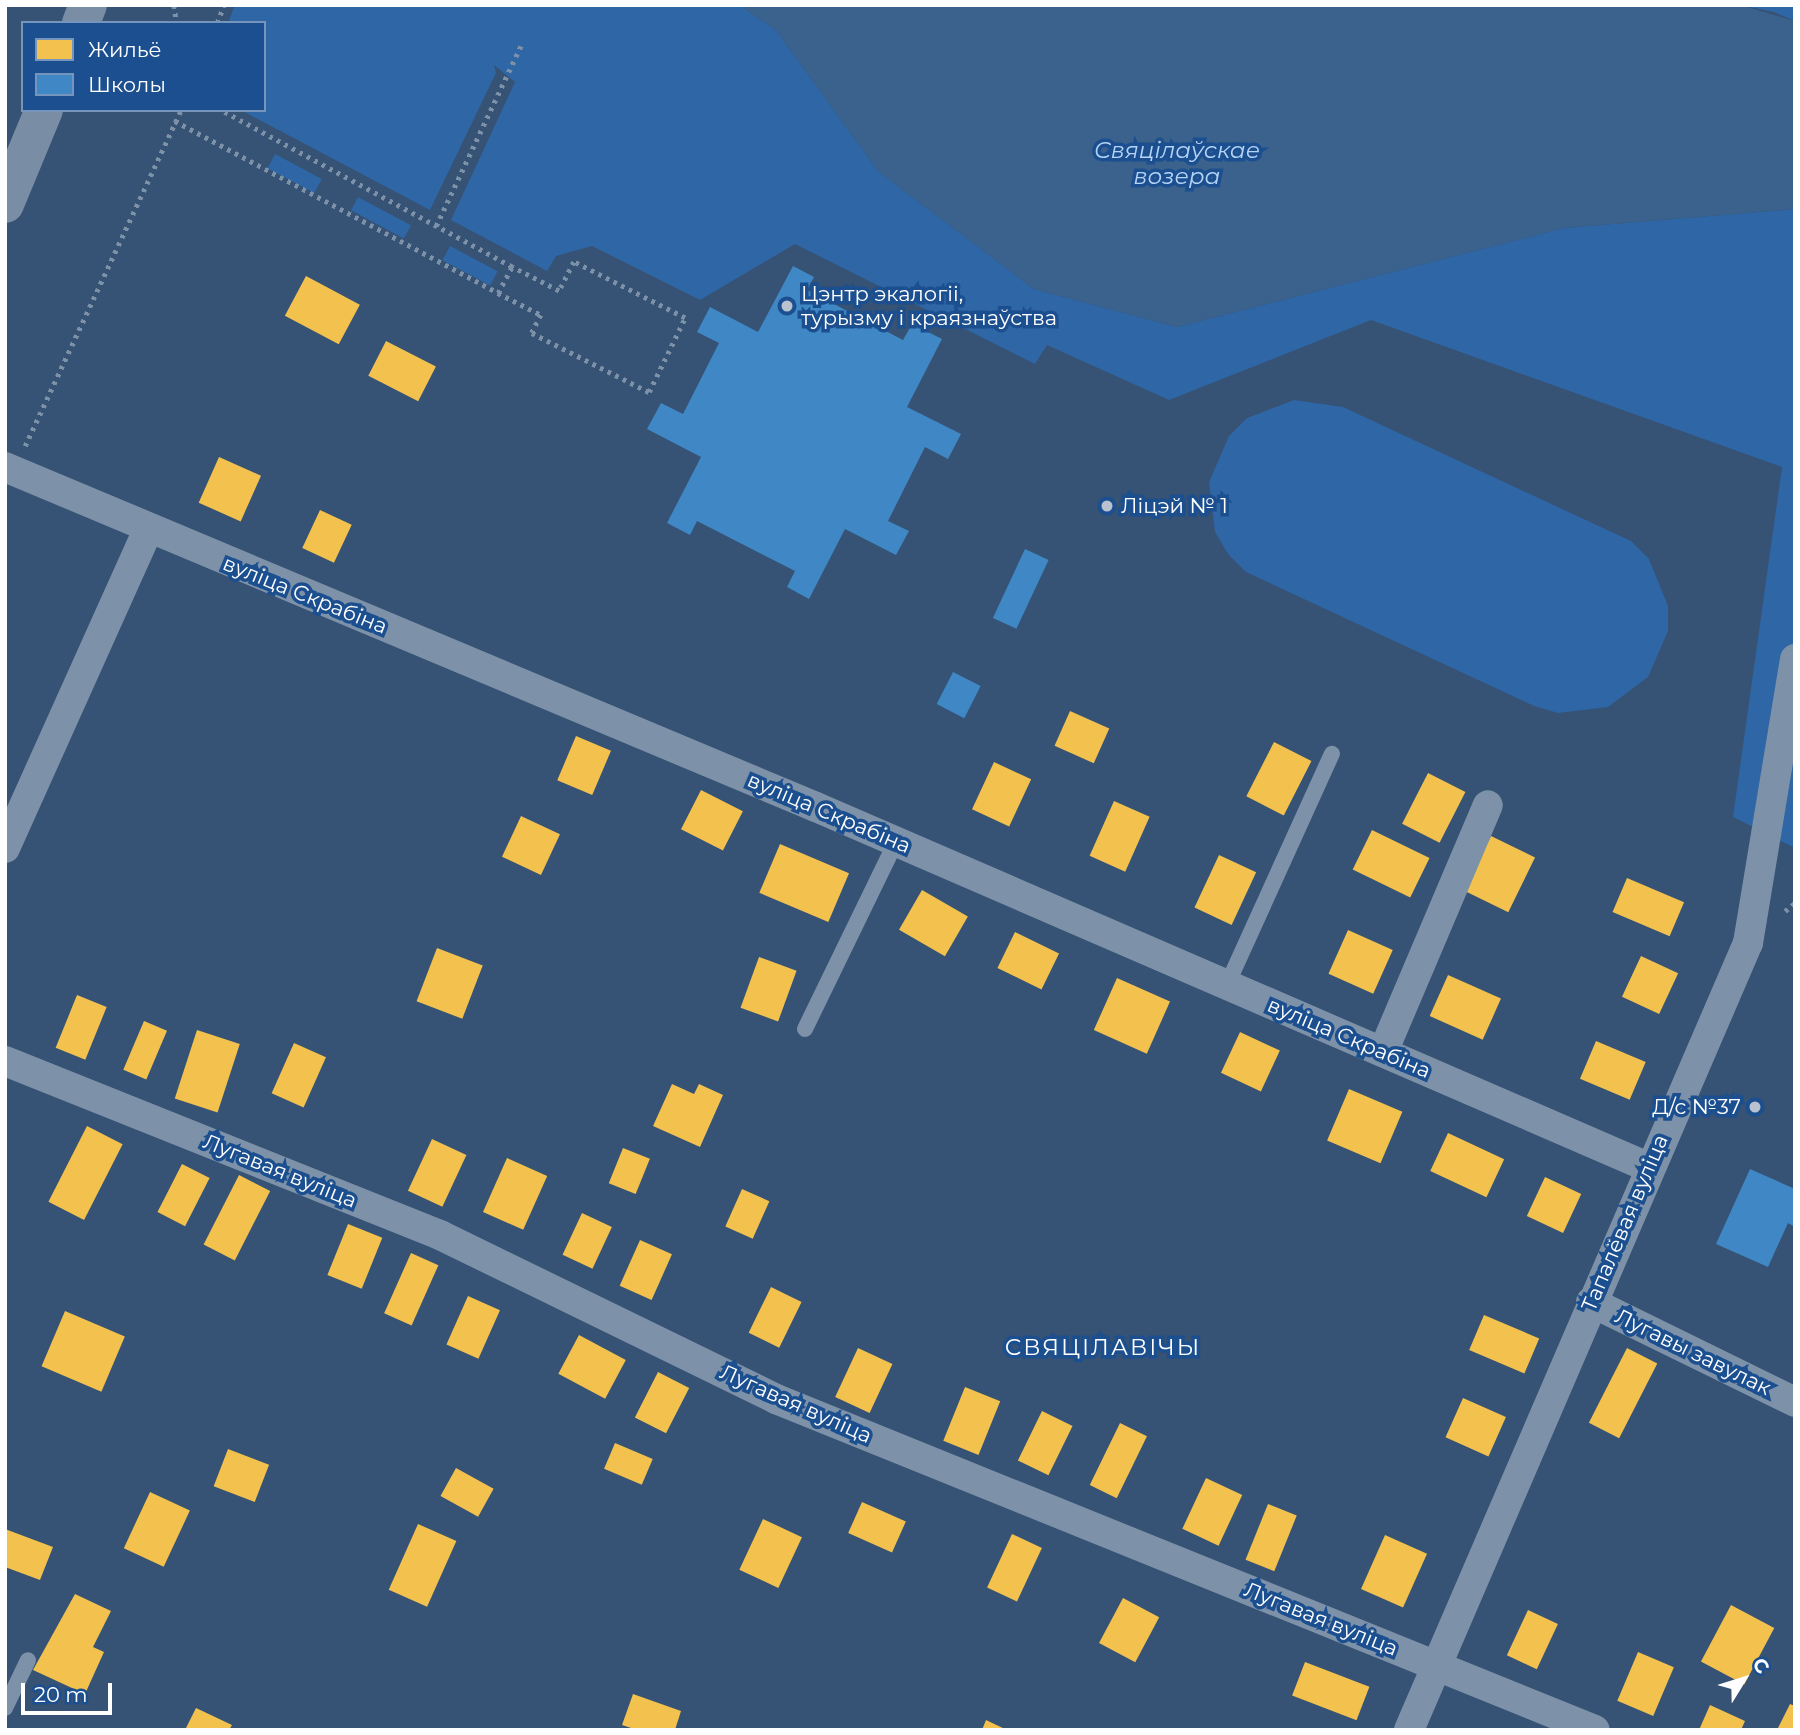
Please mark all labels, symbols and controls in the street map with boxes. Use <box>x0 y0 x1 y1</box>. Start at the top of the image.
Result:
legend <box>21 21 266 112</box>
text: Жильё <box>88 37 162 62</box>
text: Школы <box>88 72 166 97</box>
water label: Свяцілаўскае возера <box>1094 136 1260 190</box>
place label: Цэнтр экалогіі, турызму і краязнаўства <box>801 281 1057 331</box>
marker: Цэнтр экалогіі, турызму і краязнаўства <box>779 298 795 314</box>
place label: Ліцэй № 1 <box>1121 493 1228 519</box>
marker: Ліцэй № 1 <box>1099 498 1115 514</box>
street label: вуліца Скрабіна <box>219 551 391 639</box>
street label: вуліца Скрабіна <box>744 767 914 859</box>
street label: вуліца Скрабіна <box>1264 992 1434 1084</box>
place label: Д/с №37 <box>1652 1094 1741 1120</box>
marker: Д/с №37 <box>1747 1099 1763 1115</box>
street label: Лугавая вуліца <box>200 1129 360 1213</box>
street label: Тапалёвая вуліца <box>1576 1131 1674 1315</box>
street label: Лугавы завулак <box>1611 1303 1775 1401</box>
district label: СВЯЦІЛАВІЧЫ <box>1006 1333 1200 1361</box>
street label: Лугавая вуліца <box>716 1359 876 1449</box>
street label: Лугавая вуліца <box>1241 1577 1401 1661</box>
north arrow <box>1709 1644 1779 1714</box>
text: С <box>1748 1653 1774 1678</box>
scale bar <box>24 1668 116 1712</box>
text: 20 m <box>34 1682 88 1707</box>

